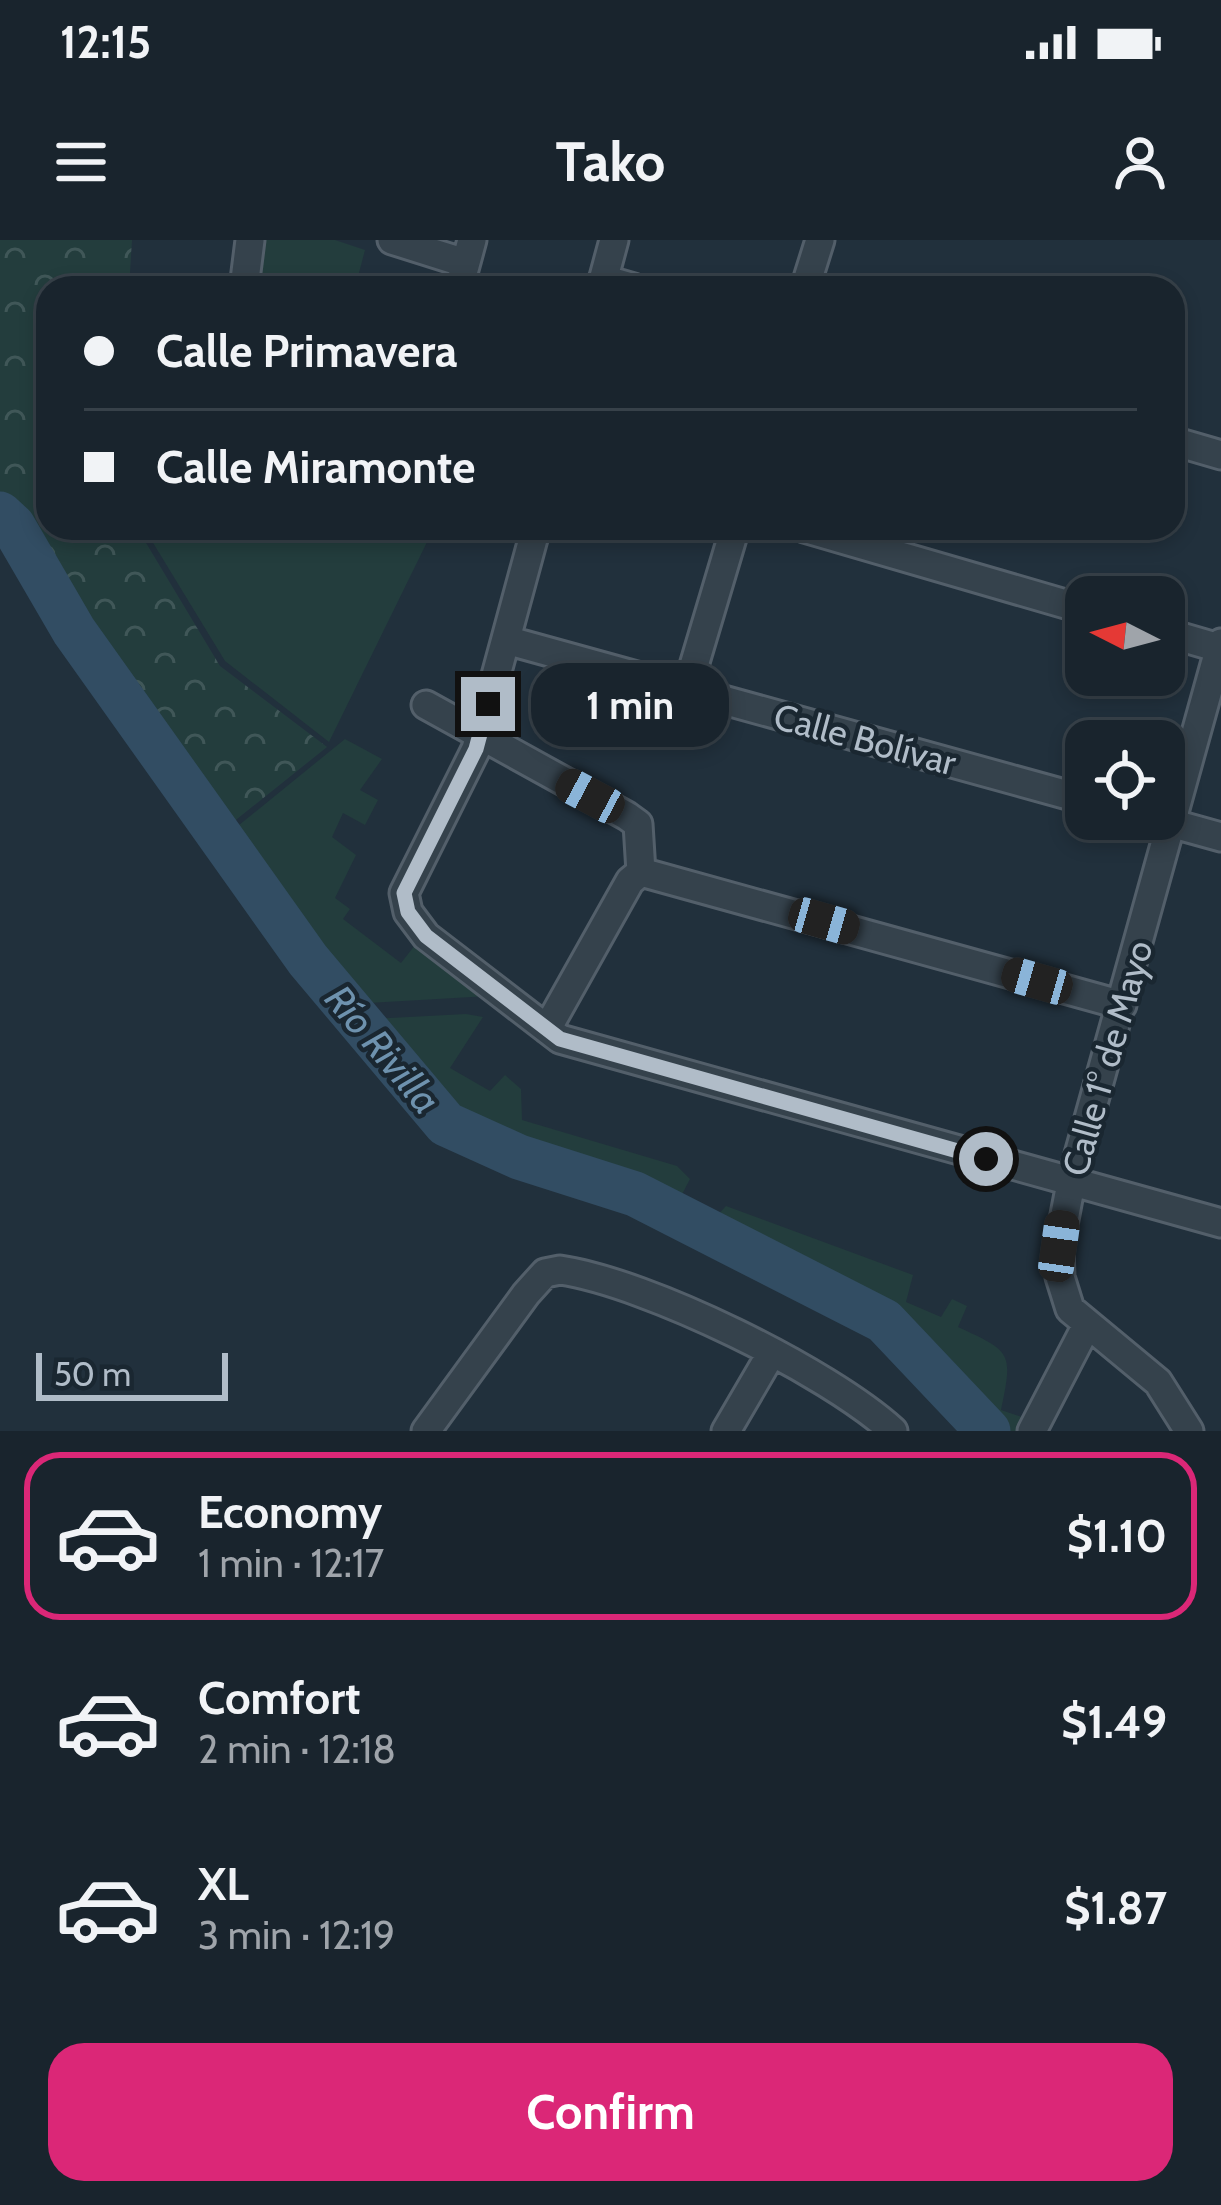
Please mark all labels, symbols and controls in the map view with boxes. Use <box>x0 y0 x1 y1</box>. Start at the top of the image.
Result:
text: 12:15 <box>60 15 151 69</box>
icon: menu <box>48 129 114 195</box>
text: Tako <box>556 129 665 195</box>
icon: person <box>1107 129 1173 195</box>
text: Calle Primavera <box>156 324 457 378</box>
text: Calle Miramonte <box>156 440 475 494</box>
north arrow <box>1065 576 1185 696</box>
map controls <box>1065 576 1185 840</box>
callout: 1 min <box>530 662 728 746</box>
route end <box>461 677 515 731</box>
text: 1 min <box>586 681 674 729</box>
street label: Calle Bolívar <box>769 694 961 785</box>
button: locate <box>1065 720 1185 840</box>
car <box>550 763 630 829</box>
car <box>784 894 864 948</box>
street label: Calle 1° de Mayo <box>1052 935 1162 1181</box>
car <box>997 954 1077 1008</box>
water label: Río Rivilla <box>315 975 451 1123</box>
route start <box>959 1132 1013 1186</box>
car <box>1036 1208 1082 1284</box>
scale bar <box>36 1347 228 1400</box>
text: 50 m <box>54 1354 131 1394</box>
icon: car <box>54 1482 162 1590</box>
text: Economy <box>198 1485 382 1539</box>
text: $1.10 <box>1067 1509 1167 1563</box>
text: 1 min · 12:17 <box>198 1539 384 1587</box>
icon: car <box>54 1668 162 1776</box>
text: Comfort <box>198 1671 361 1725</box>
text: $1.49 <box>1061 1695 1167 1749</box>
text: 2 min · 12:18 <box>198 1725 396 1773</box>
icon: car <box>54 1854 162 1962</box>
text: XL <box>198 1857 249 1911</box>
text: $1.87 <box>1064 1881 1167 1935</box>
text: 3 min · 12:19 <box>198 1911 395 1959</box>
button: Confirm <box>48 2043 1173 2181</box>

